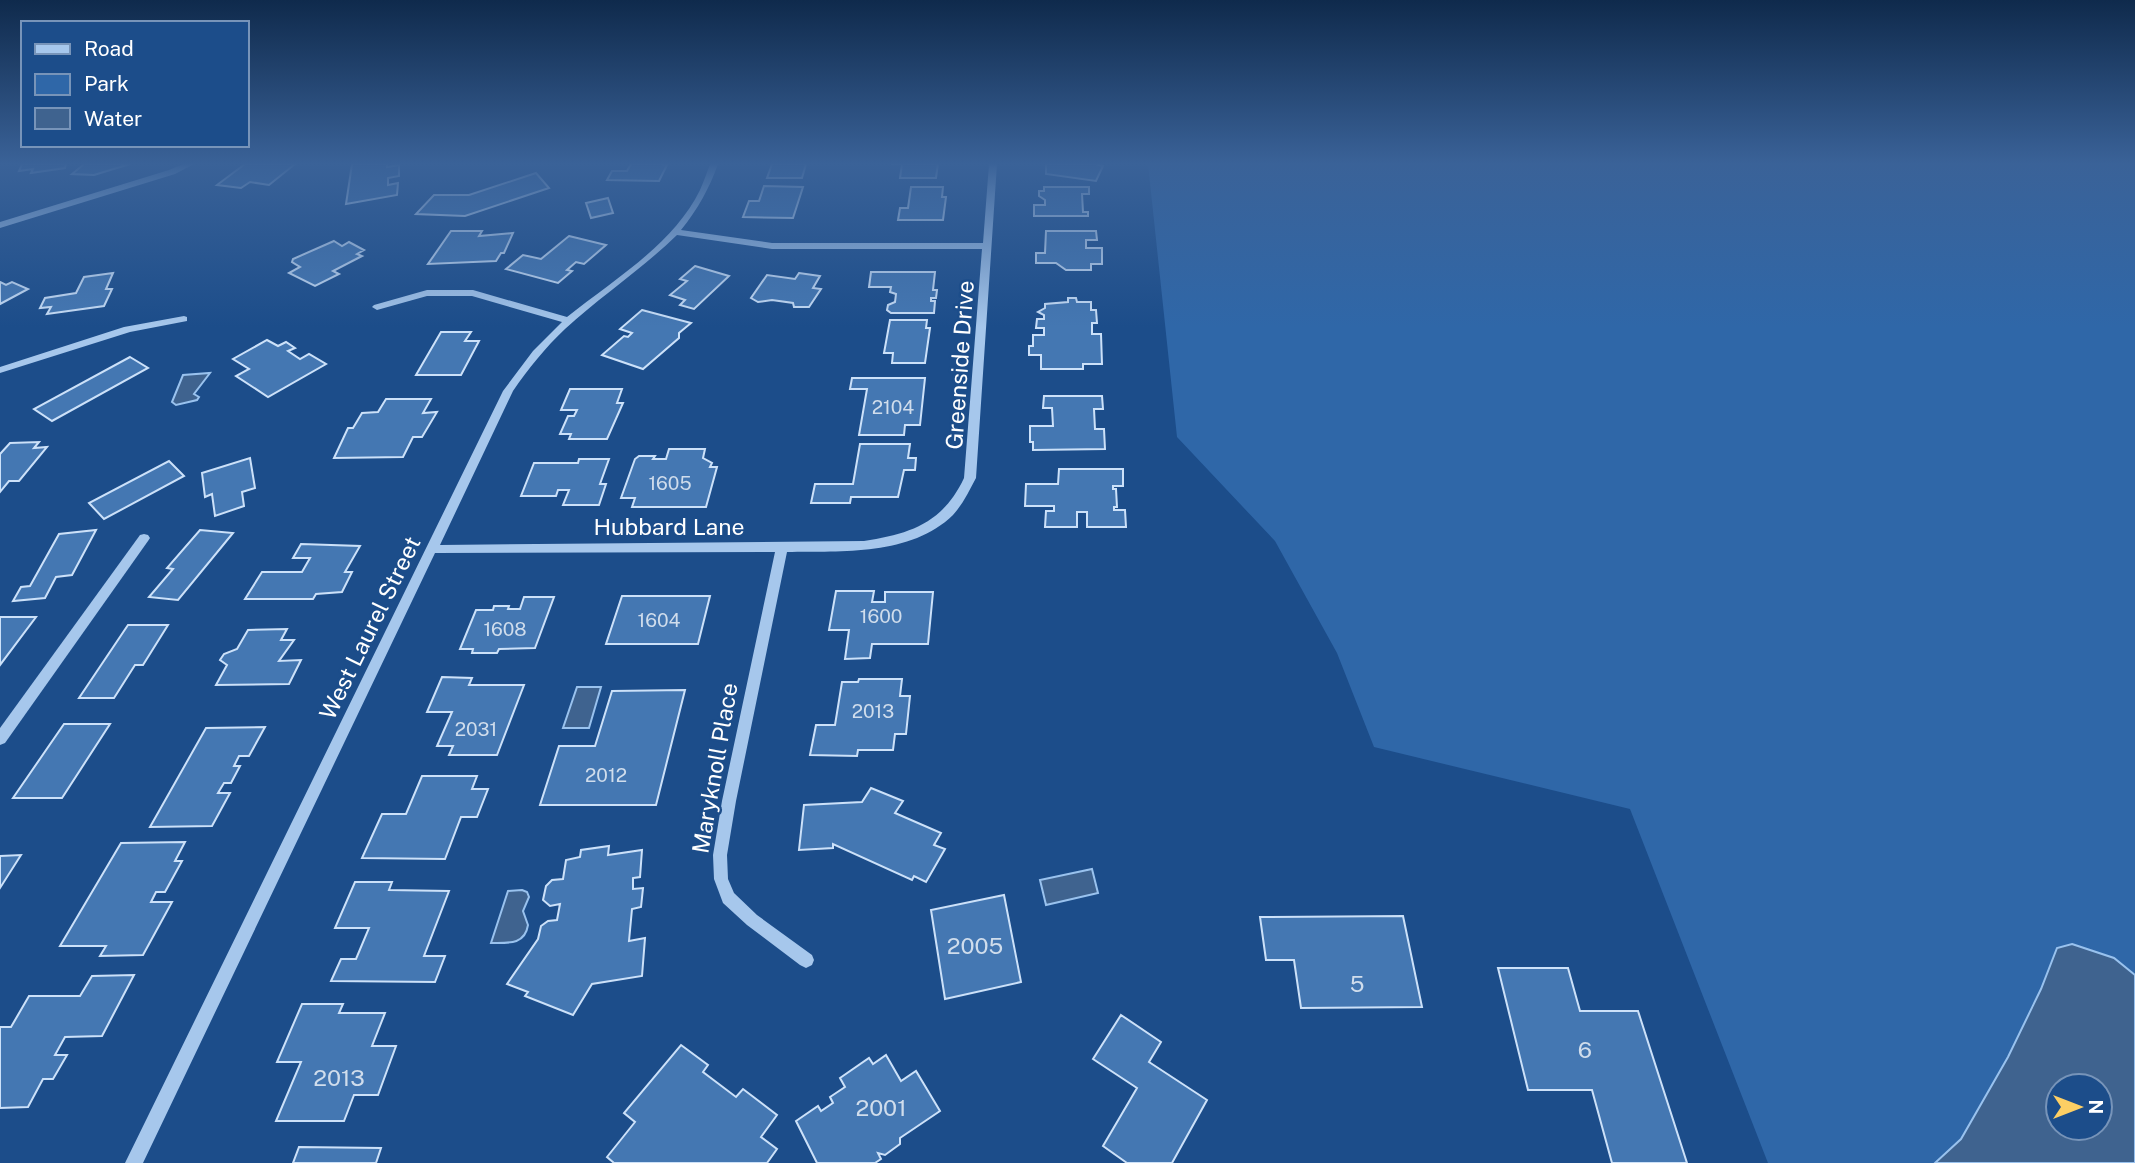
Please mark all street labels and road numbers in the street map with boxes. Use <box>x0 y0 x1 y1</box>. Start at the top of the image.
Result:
street label: Greenside Drive <box>940 280 979 450</box>
street label: Hubbard Lane <box>593 513 745 540</box>
street label: West Laurel Street <box>313 532 426 724</box>
street label: Maryknoll Place <box>686 681 743 855</box>

